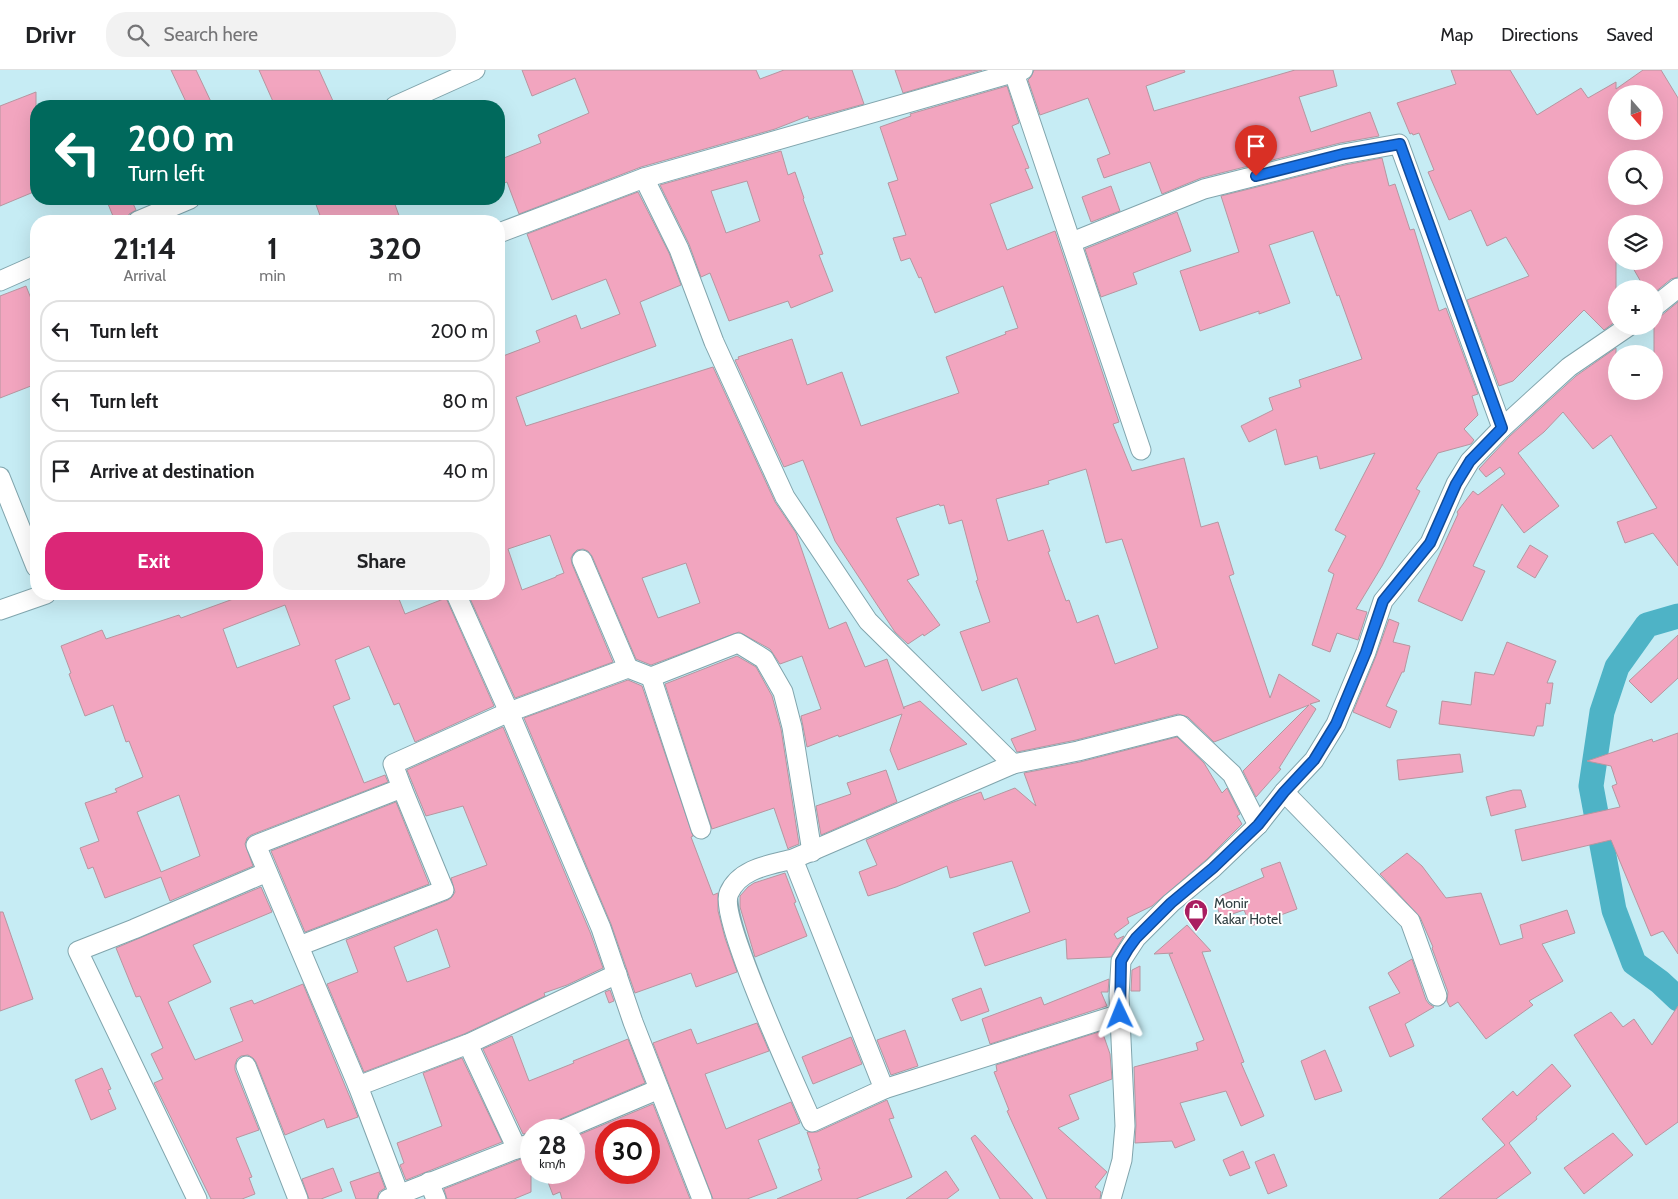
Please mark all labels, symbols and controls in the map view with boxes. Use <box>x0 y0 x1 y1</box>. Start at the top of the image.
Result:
search box <box>106 12 456 57</box>
text: Drivr <box>25 20 76 49</box>
icon: search <box>124 21 152 49</box>
text: Search here <box>164 23 258 46</box>
text: Map <box>1440 24 1473 46</box>
text: Directions <box>1501 24 1578 46</box>
text: Saved <box>1606 24 1653 46</box>
north arrow <box>1608 85 1662 140</box>
map controls <box>1608 85 1663 400</box>
text: 200 m <box>128 117 234 160</box>
icon: left <box>45 120 110 185</box>
pin <box>1235 125 1277 176</box>
icon: arrive <box>1242 132 1270 160</box>
button: search <box>1608 150 1663 205</box>
text: Turn left <box>128 160 205 187</box>
button: layers <box>1608 215 1663 270</box>
text: 21:14 <box>113 230 176 267</box>
text: 1 <box>267 230 278 267</box>
text: 320 <box>369 230 422 267</box>
text: Arrival <box>123 266 166 285</box>
text: min <box>259 266 286 285</box>
text: m <box>388 266 402 285</box>
button: + <box>1608 280 1663 335</box>
icon: left <box>47 317 75 345</box>
text: Turn left <box>90 320 158 343</box>
text: 200 m <box>431 320 488 343</box>
button: − <box>1608 345 1663 400</box>
icon: left <box>47 387 75 415</box>
text: Turn left <box>90 390 158 413</box>
text: 80 m <box>442 390 488 413</box>
icon: arrive <box>47 457 75 485</box>
text: Arrive at destination <box>90 460 254 483</box>
text: 40 m <box>443 460 488 483</box>
button: Exit <box>45 532 263 590</box>
button: Share <box>273 532 490 590</box>
place label: Monir Kakar Hotel <box>1214 894 1282 928</box>
shop icon: Monir Kakar Hotel <box>1183 898 1209 932</box>
position arrow <box>1093 987 1145 1039</box>
speed limit sign: 30 <box>595 1119 660 1184</box>
text: 28 <box>538 1130 567 1160</box>
text: km/h <box>539 1156 566 1171</box>

